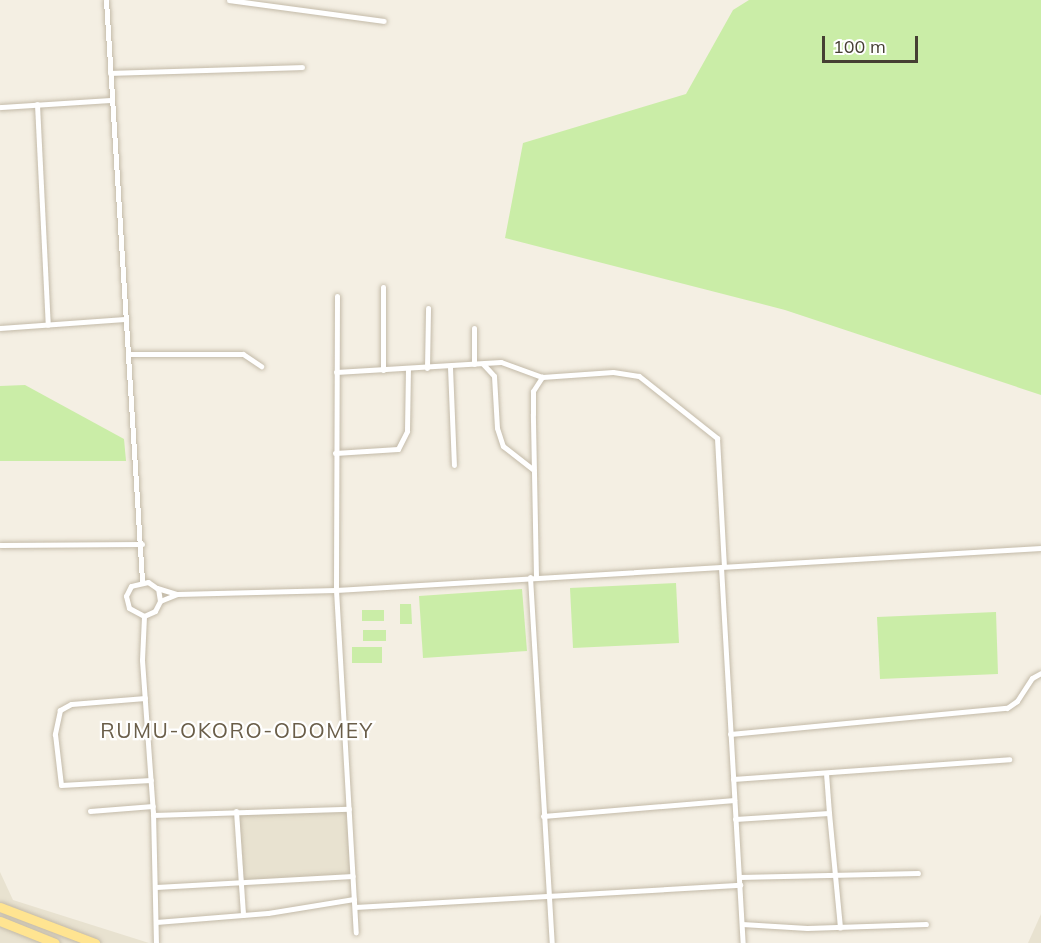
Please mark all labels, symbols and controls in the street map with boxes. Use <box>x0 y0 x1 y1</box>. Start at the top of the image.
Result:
scale bar <box>825 24 921 62</box>
text: 100 m <box>833 35 886 58</box>
district label: RUMU-OKORO-ODOMEY <box>100 717 374 743</box>

